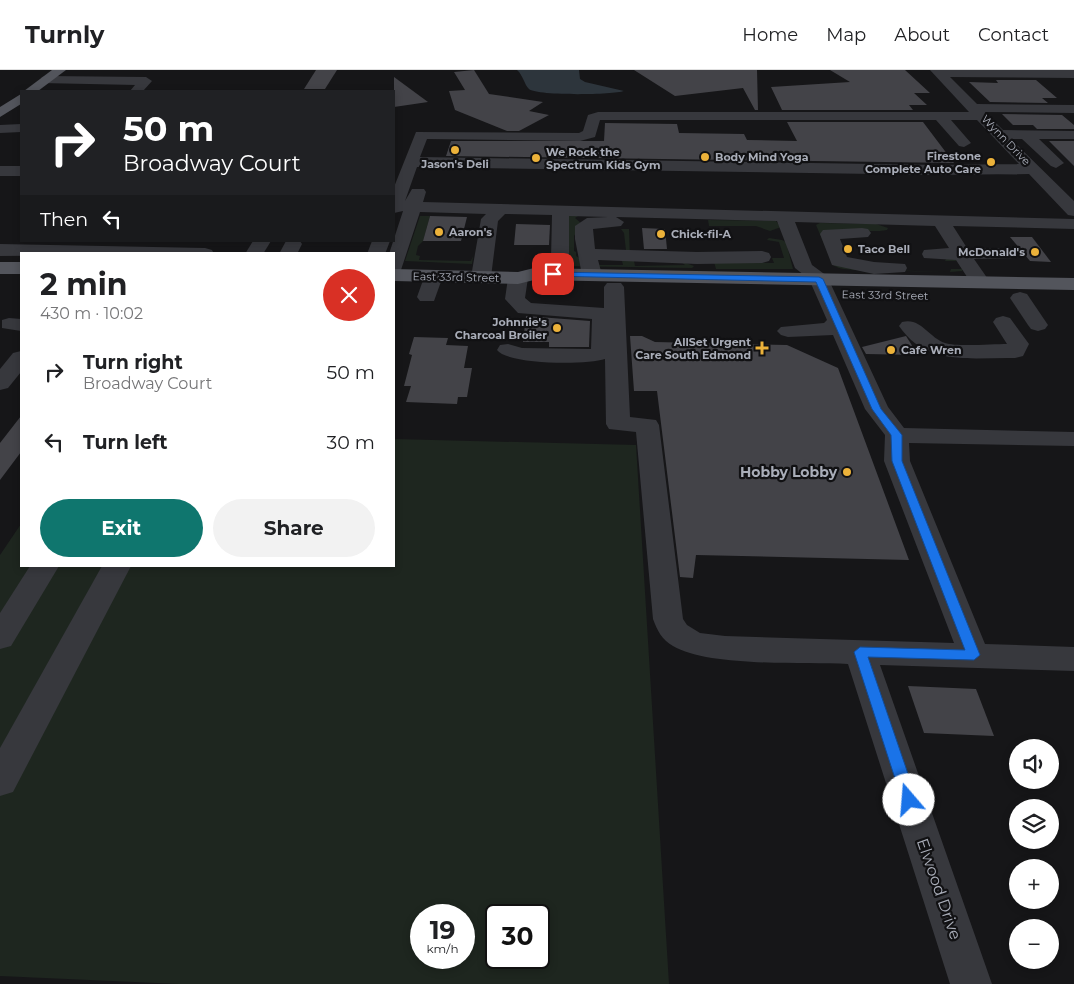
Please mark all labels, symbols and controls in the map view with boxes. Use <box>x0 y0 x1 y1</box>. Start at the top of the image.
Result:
text: Turnly <box>25 20 104 49</box>
text: Home <box>742 24 798 46</box>
text: Map <box>826 24 866 46</box>
text: About <box>894 24 950 46</box>
text: Contact <box>978 24 1049 46</box>
text: 50 m <box>123 107 214 150</box>
icon: right <box>40 110 105 175</box>
street label: Wynn Drive <box>978 112 1034 168</box>
marker: Jason's Deli <box>449 144 461 156</box>
place label: We Rock the Spectrum Kids Gym <box>546 145 661 172</box>
place label: Firestone Complete Auto Care <box>865 149 981 176</box>
text: Broadway Court <box>123 150 301 177</box>
place label: Body Mind Yoga <box>715 150 809 164</box>
marker: Body Mind Yoga <box>699 151 711 163</box>
marker: We Rock the Spectrum Kids Gym <box>530 152 542 164</box>
marker: Firestone Complete Auto Care <box>985 156 997 168</box>
place label: Jason's Deli <box>420 157 489 171</box>
icon: left <box>98 205 126 233</box>
text: Then <box>40 208 88 231</box>
place label: Aaron's <box>448 225 492 239</box>
marker: Aaron's <box>433 226 445 238</box>
place label: Chick-fil-A <box>671 227 732 241</box>
marker: Chick-fil-A <box>655 228 667 240</box>
place label: Taco Bell <box>858 242 910 256</box>
marker: Taco Bell <box>842 243 854 255</box>
place label: McDonald's <box>958 245 1025 259</box>
marker: McDonald's <box>1029 246 1041 258</box>
pin <box>532 253 574 295</box>
icon: arrive <box>539 260 567 288</box>
text: 2 min <box>40 266 127 303</box>
button: close <box>323 269 375 321</box>
street label: East 33rd Street <box>413 269 500 285</box>
street label: East 33rd Street <box>842 287 929 303</box>
text: 430 m · 10:02 <box>40 304 143 323</box>
place label: Johnnie's Charcoal Broiler <box>455 315 547 342</box>
marker: Johnnie's Charcoal Broiler <box>551 322 563 334</box>
place label: AllSet Urgent Care South Edmond <box>635 335 751 362</box>
marker: AllSet Urgent Care South Edmond <box>755 341 769 355</box>
place label: Cafe Wren <box>901 343 962 357</box>
marker: Cafe Wren <box>885 344 897 356</box>
text: Turn right <box>83 351 183 374</box>
icon: right <box>40 358 68 386</box>
text: 50 m <box>327 361 375 384</box>
text: Broadway Court <box>83 374 212 393</box>
icon: left <box>40 428 68 456</box>
text: Turn left <box>83 431 168 454</box>
text: 30 m <box>327 431 375 454</box>
place label: Hobby Lobby <box>740 463 838 481</box>
marker: Hobby Lobby <box>841 466 853 478</box>
button: Exit <box>40 499 203 557</box>
button: Share <box>213 499 375 557</box>
map controls <box>1009 739 1059 969</box>
button: sound <box>1009 739 1059 789</box>
position arrow <box>882 773 934 825</box>
button: layers <box>1009 799 1059 849</box>
street label: Elwood Drive <box>913 836 965 942</box>
button: + <box>1009 859 1059 909</box>
speed limit sign: 30 <box>485 904 550 969</box>
text: 19 <box>430 915 455 945</box>
button: − <box>1009 919 1059 969</box>
text: km/h <box>426 941 459 956</box>

